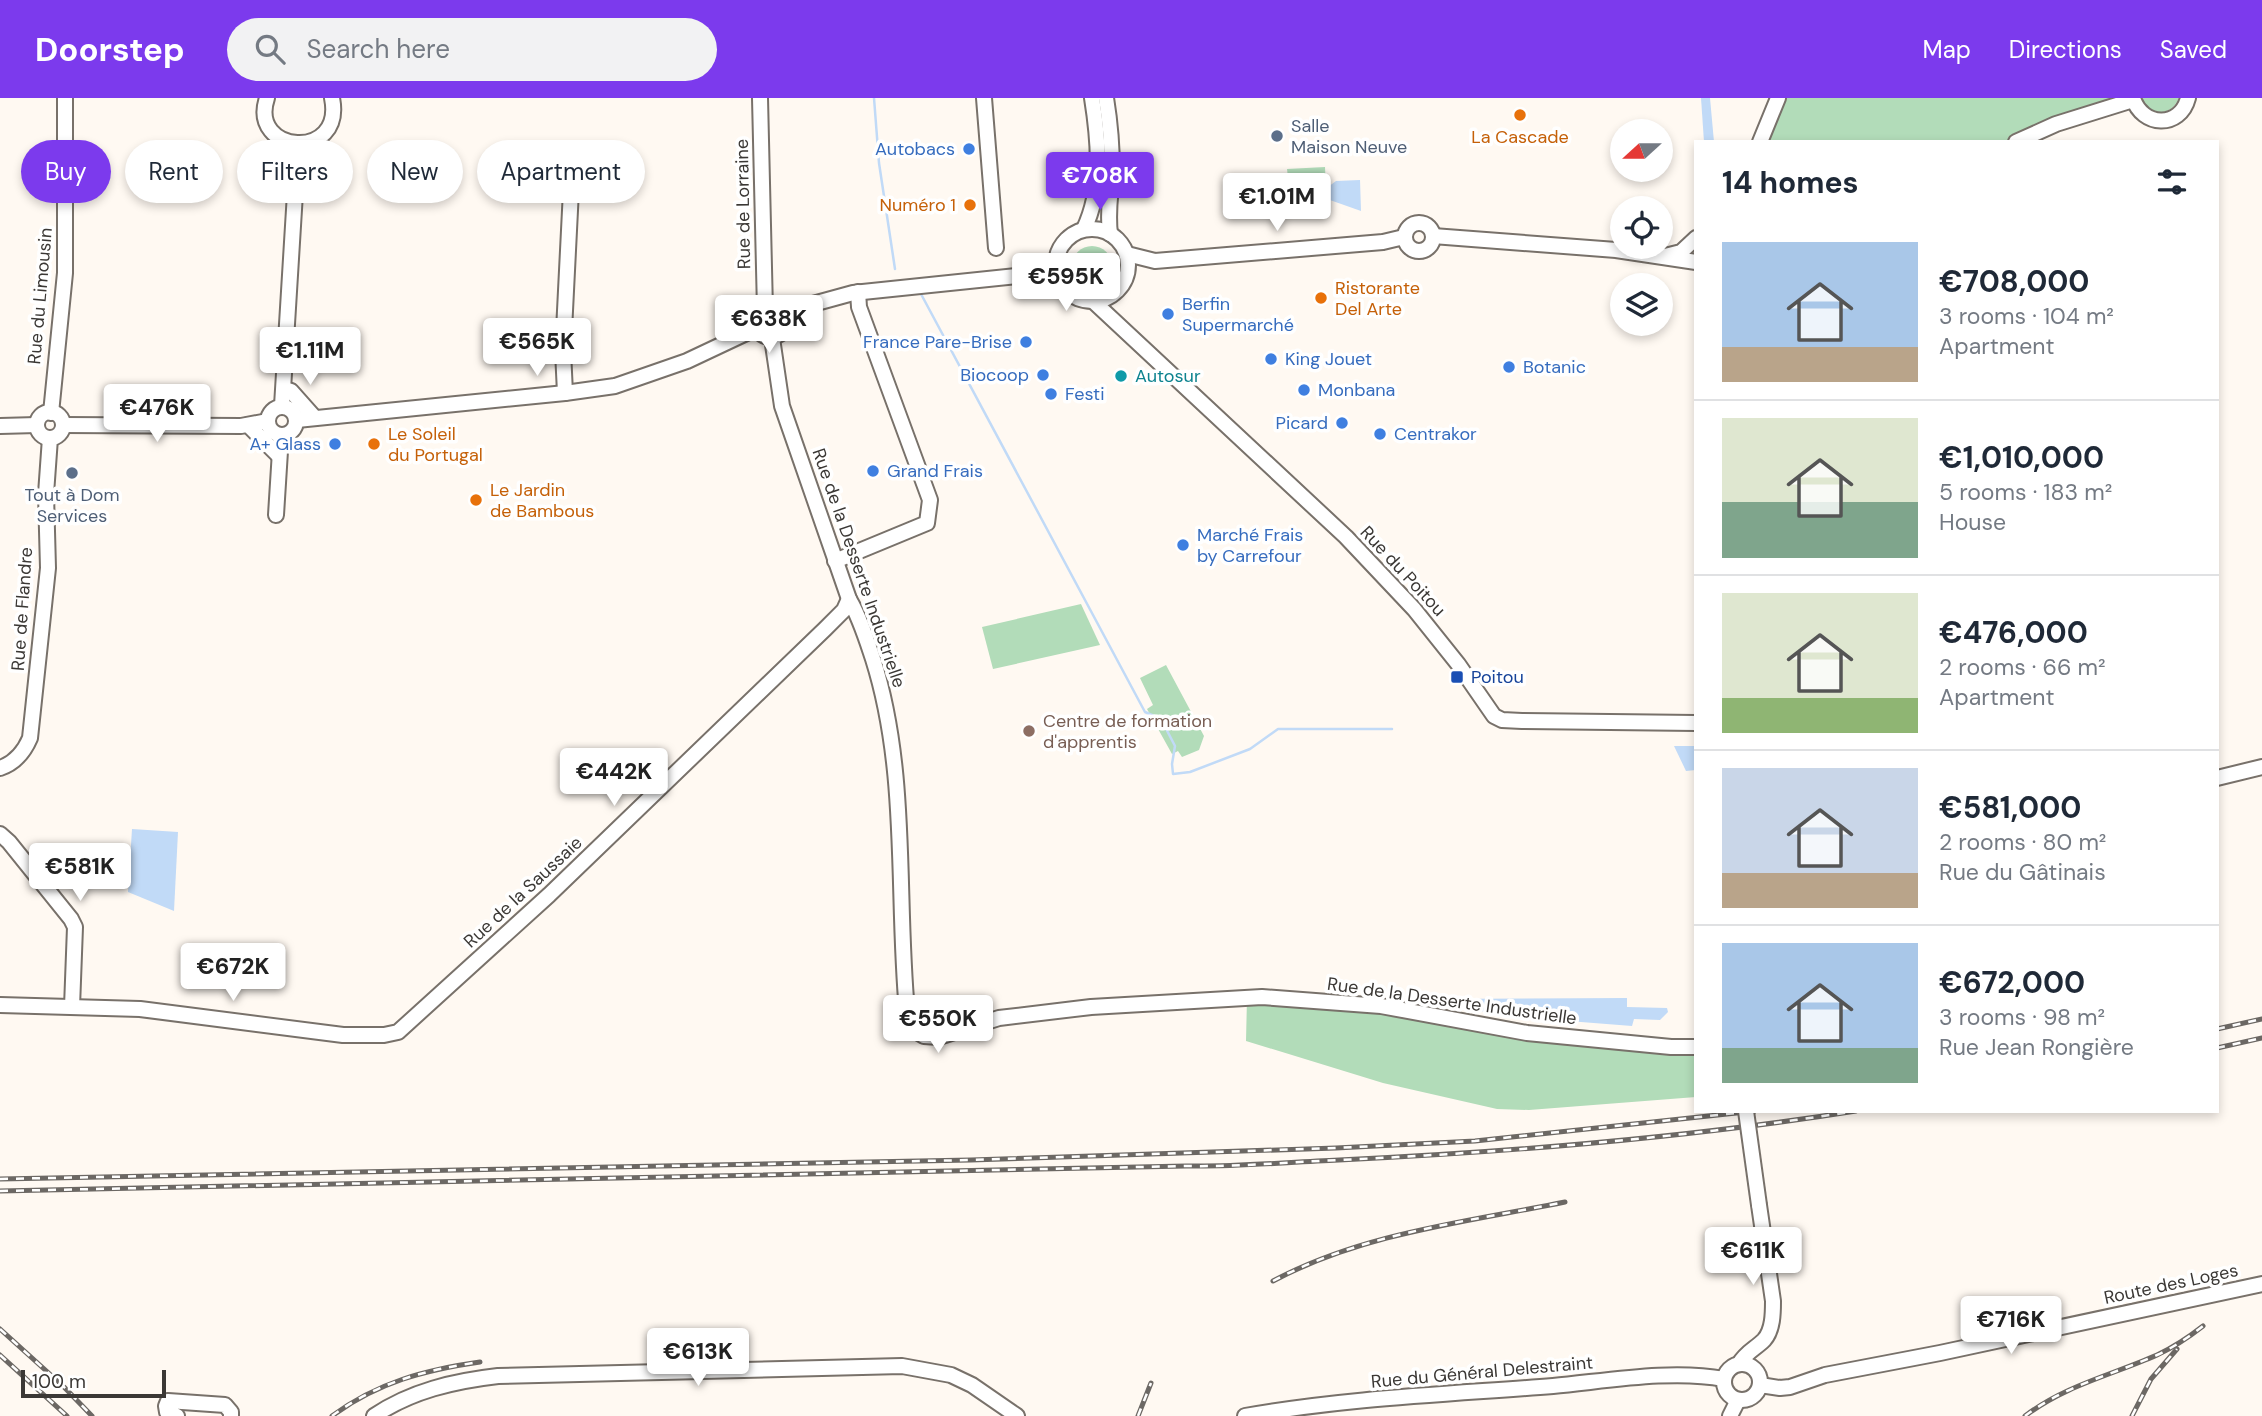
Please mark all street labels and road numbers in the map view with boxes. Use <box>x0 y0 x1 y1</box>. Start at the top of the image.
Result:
street label: Rue de Lorraine <box>730 139 756 269</box>
street label: Rue du Limousin <box>22 227 58 365</box>
street label: Rue de la Desserte Industrielle <box>807 445 911 691</box>
street label: Rue du Poitou <box>1355 521 1451 621</box>
street label: Rue de Flandre <box>6 546 38 672</box>
street label: Rue de la Saussaie <box>459 831 587 953</box>
street label: Rue de la Desserte Industrielle <box>1326 972 1578 1030</box>
street label: Route des Loges <box>2102 1258 2240 1310</box>
street label: Rue du Général Delestraint <box>1370 1350 1594 1394</box>

